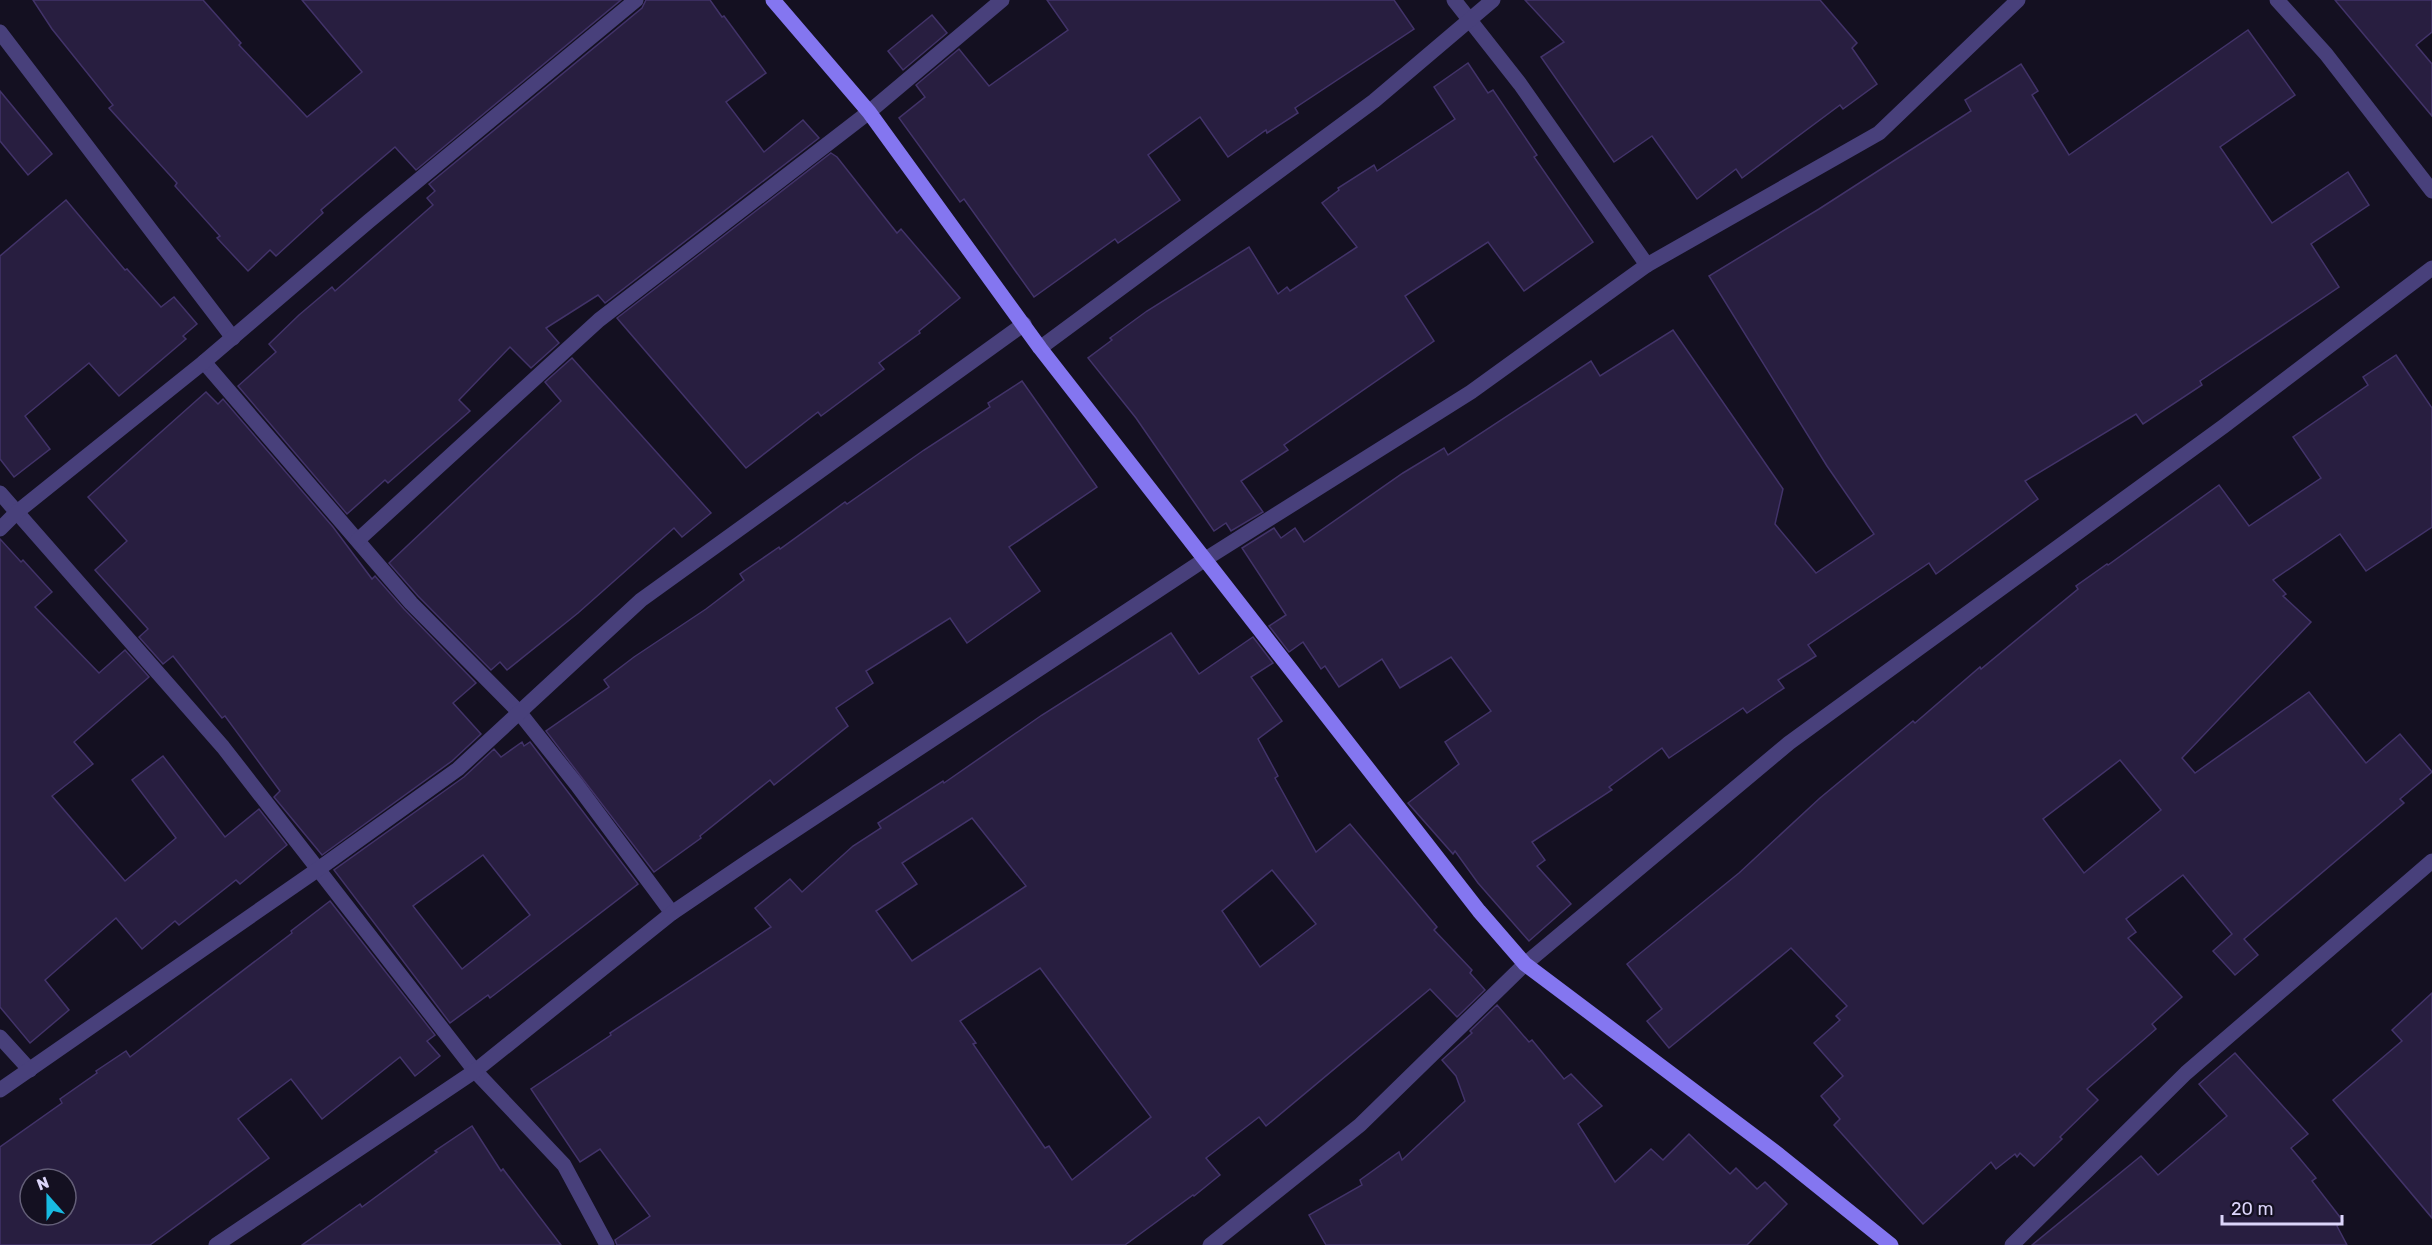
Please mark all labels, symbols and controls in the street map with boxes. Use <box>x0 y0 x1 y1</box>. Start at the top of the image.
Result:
north arrow <box>18 1167 78 1227</box>
text: N <box>34 1173 52 1194</box>
scale bar <box>2222 1188 2342 1226</box>
text: 20 m <box>2231 1198 2273 1220</box>

